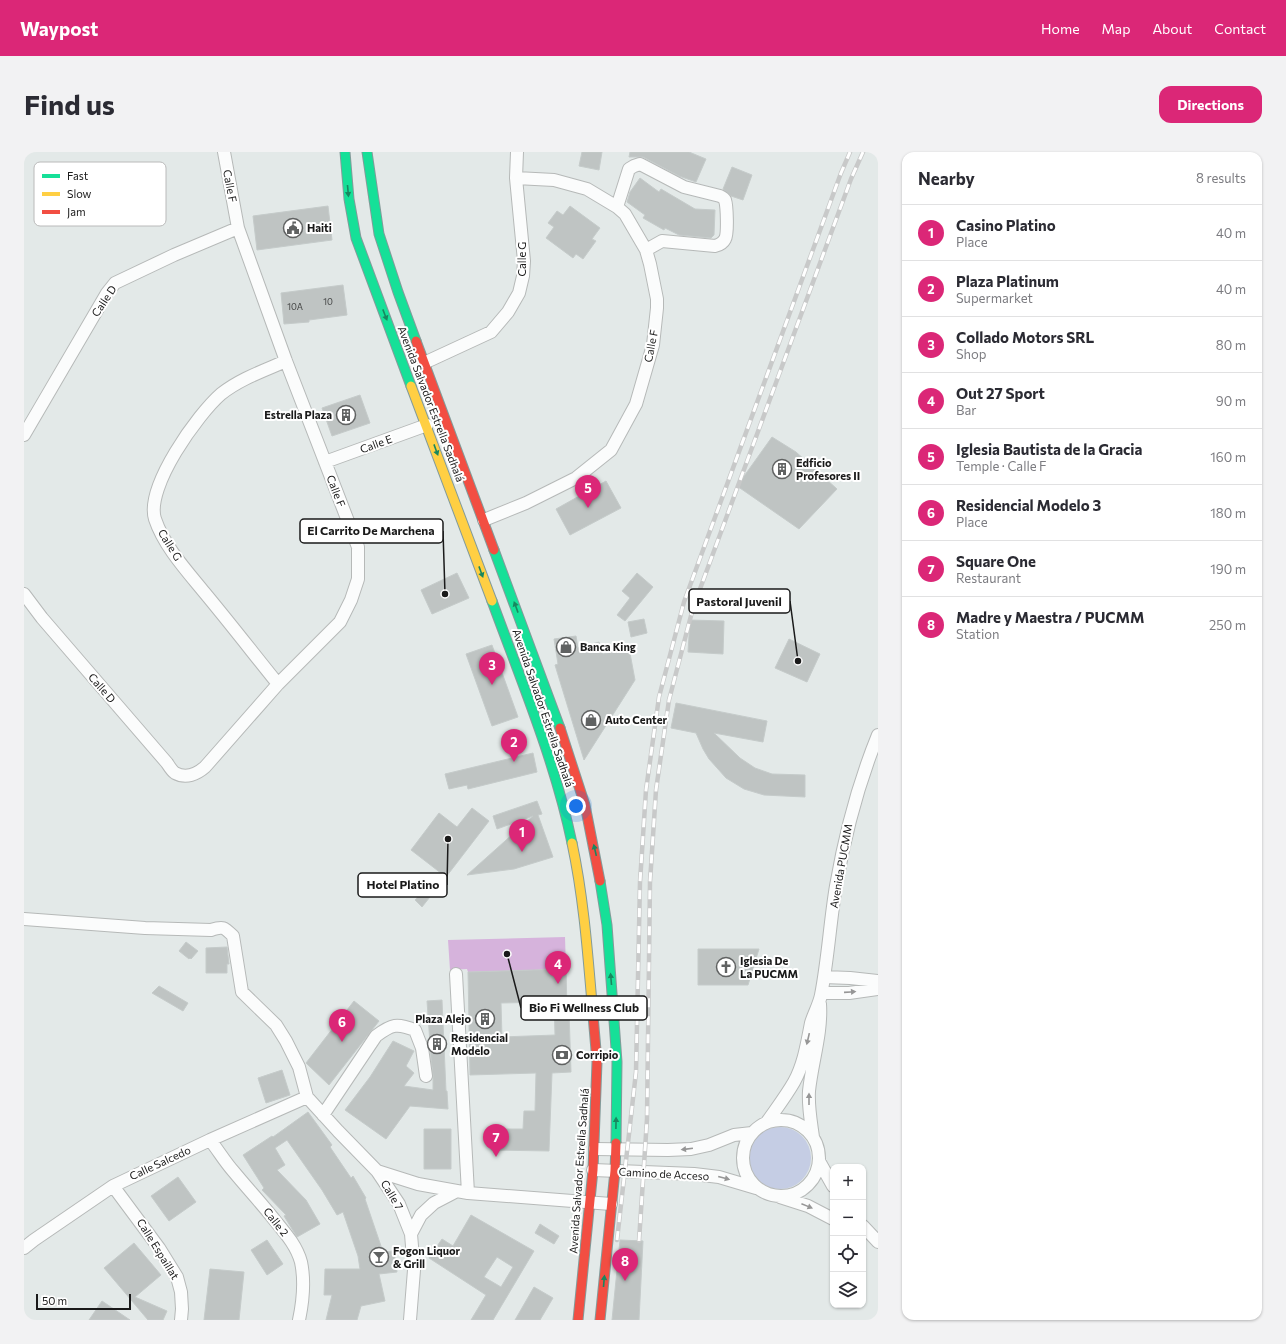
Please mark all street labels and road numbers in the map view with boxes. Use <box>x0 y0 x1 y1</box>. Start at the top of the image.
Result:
street label: Calle F <box>221 168 240 203</box>
street label: Calle G <box>515 242 528 276</box>
street label: Calle D <box>88 283 119 319</box>
street label: Avenida Salvador Estrella Sadhalá <box>396 324 467 484</box>
street label: Calle F <box>641 328 660 363</box>
street label: Calle E <box>358 432 394 455</box>
street label: Calle F <box>324 473 348 509</box>
street label: Calle G <box>156 527 185 563</box>
street label: Avenida Salvador Estrella Sadhalá <box>510 627 577 788</box>
street label: Calle D <box>86 670 119 705</box>
street label: Avenida PUCMM <box>827 823 854 909</box>
street label: Avenida Salvador Estrella Sadhalá <box>566 1088 591 1254</box>
street label: Calle Salcedo <box>127 1143 193 1182</box>
street label: Camino de Acceso <box>618 1165 710 1182</box>
street label: Calle 7 <box>378 1177 406 1212</box>
street label: Calle 2 <box>261 1205 292 1239</box>
street label: Calle Espaillat <box>135 1216 183 1282</box>

